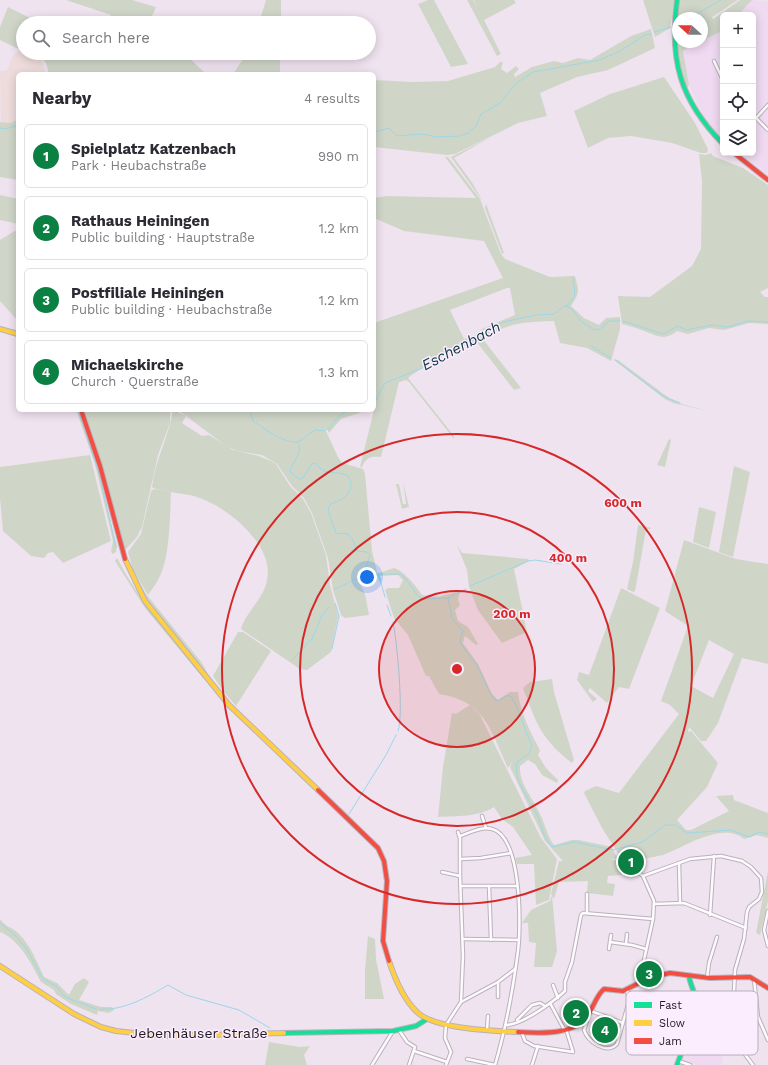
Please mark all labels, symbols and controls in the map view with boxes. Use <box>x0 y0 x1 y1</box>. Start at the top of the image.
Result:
north arrow <box>672 12 708 48</box>
map controls <box>720 12 756 156</box>
button: + <box>720 12 756 48</box>
search box <box>16 16 376 60</box>
icon: search <box>30 27 52 49</box>
text: Search here <box>62 29 150 47</box>
button: − <box>720 48 756 84</box>
button: locate <box>720 84 756 120</box>
text: Nearby <box>32 88 91 108</box>
text: 4 results <box>304 91 360 106</box>
button: layers <box>720 120 756 156</box>
text: Spielplatz Katzenbach <box>71 140 236 158</box>
text: 1 <box>43 149 49 164</box>
text: 990 m <box>318 149 359 164</box>
text: Park · Heubachstraße <box>71 158 207 173</box>
text: Rathaus Heiningen <box>71 212 210 230</box>
text: 2 <box>42 221 50 236</box>
text: 1.2 km <box>319 221 359 236</box>
text: Public building · Hauptstraße <box>71 230 255 245</box>
text: Postfiliale Heiningen <box>71 284 224 302</box>
text: 3 <box>42 293 50 308</box>
text: 1.2 km <box>319 293 359 308</box>
text: Public building · Heubachstraße <box>71 302 272 317</box>
water label: Eschenbach <box>418 318 504 374</box>
text: Michaelskirche <box>71 356 184 374</box>
text: 4 <box>42 365 50 380</box>
text: 1.3 km <box>319 365 359 380</box>
text: Church · Querstraße <box>71 374 199 389</box>
text: 600 m <box>604 496 642 510</box>
text: 400 m <box>549 551 587 565</box>
your location <box>357 567 377 587</box>
text: 200 m <box>493 607 531 621</box>
centre of rings <box>450 662 464 676</box>
pin: 1 <box>618 847 644 877</box>
pin: 3 <box>636 959 662 989</box>
legend <box>626 991 758 1055</box>
pin: 2 <box>563 998 589 1028</box>
text: Fast <box>659 999 682 1012</box>
pin: 4 <box>592 1015 618 1045</box>
text: Slow <box>659 1017 685 1030</box>
street label: Jebenhäuser Straße <box>130 1025 268 1041</box>
text: Jam <box>659 1035 682 1048</box>

